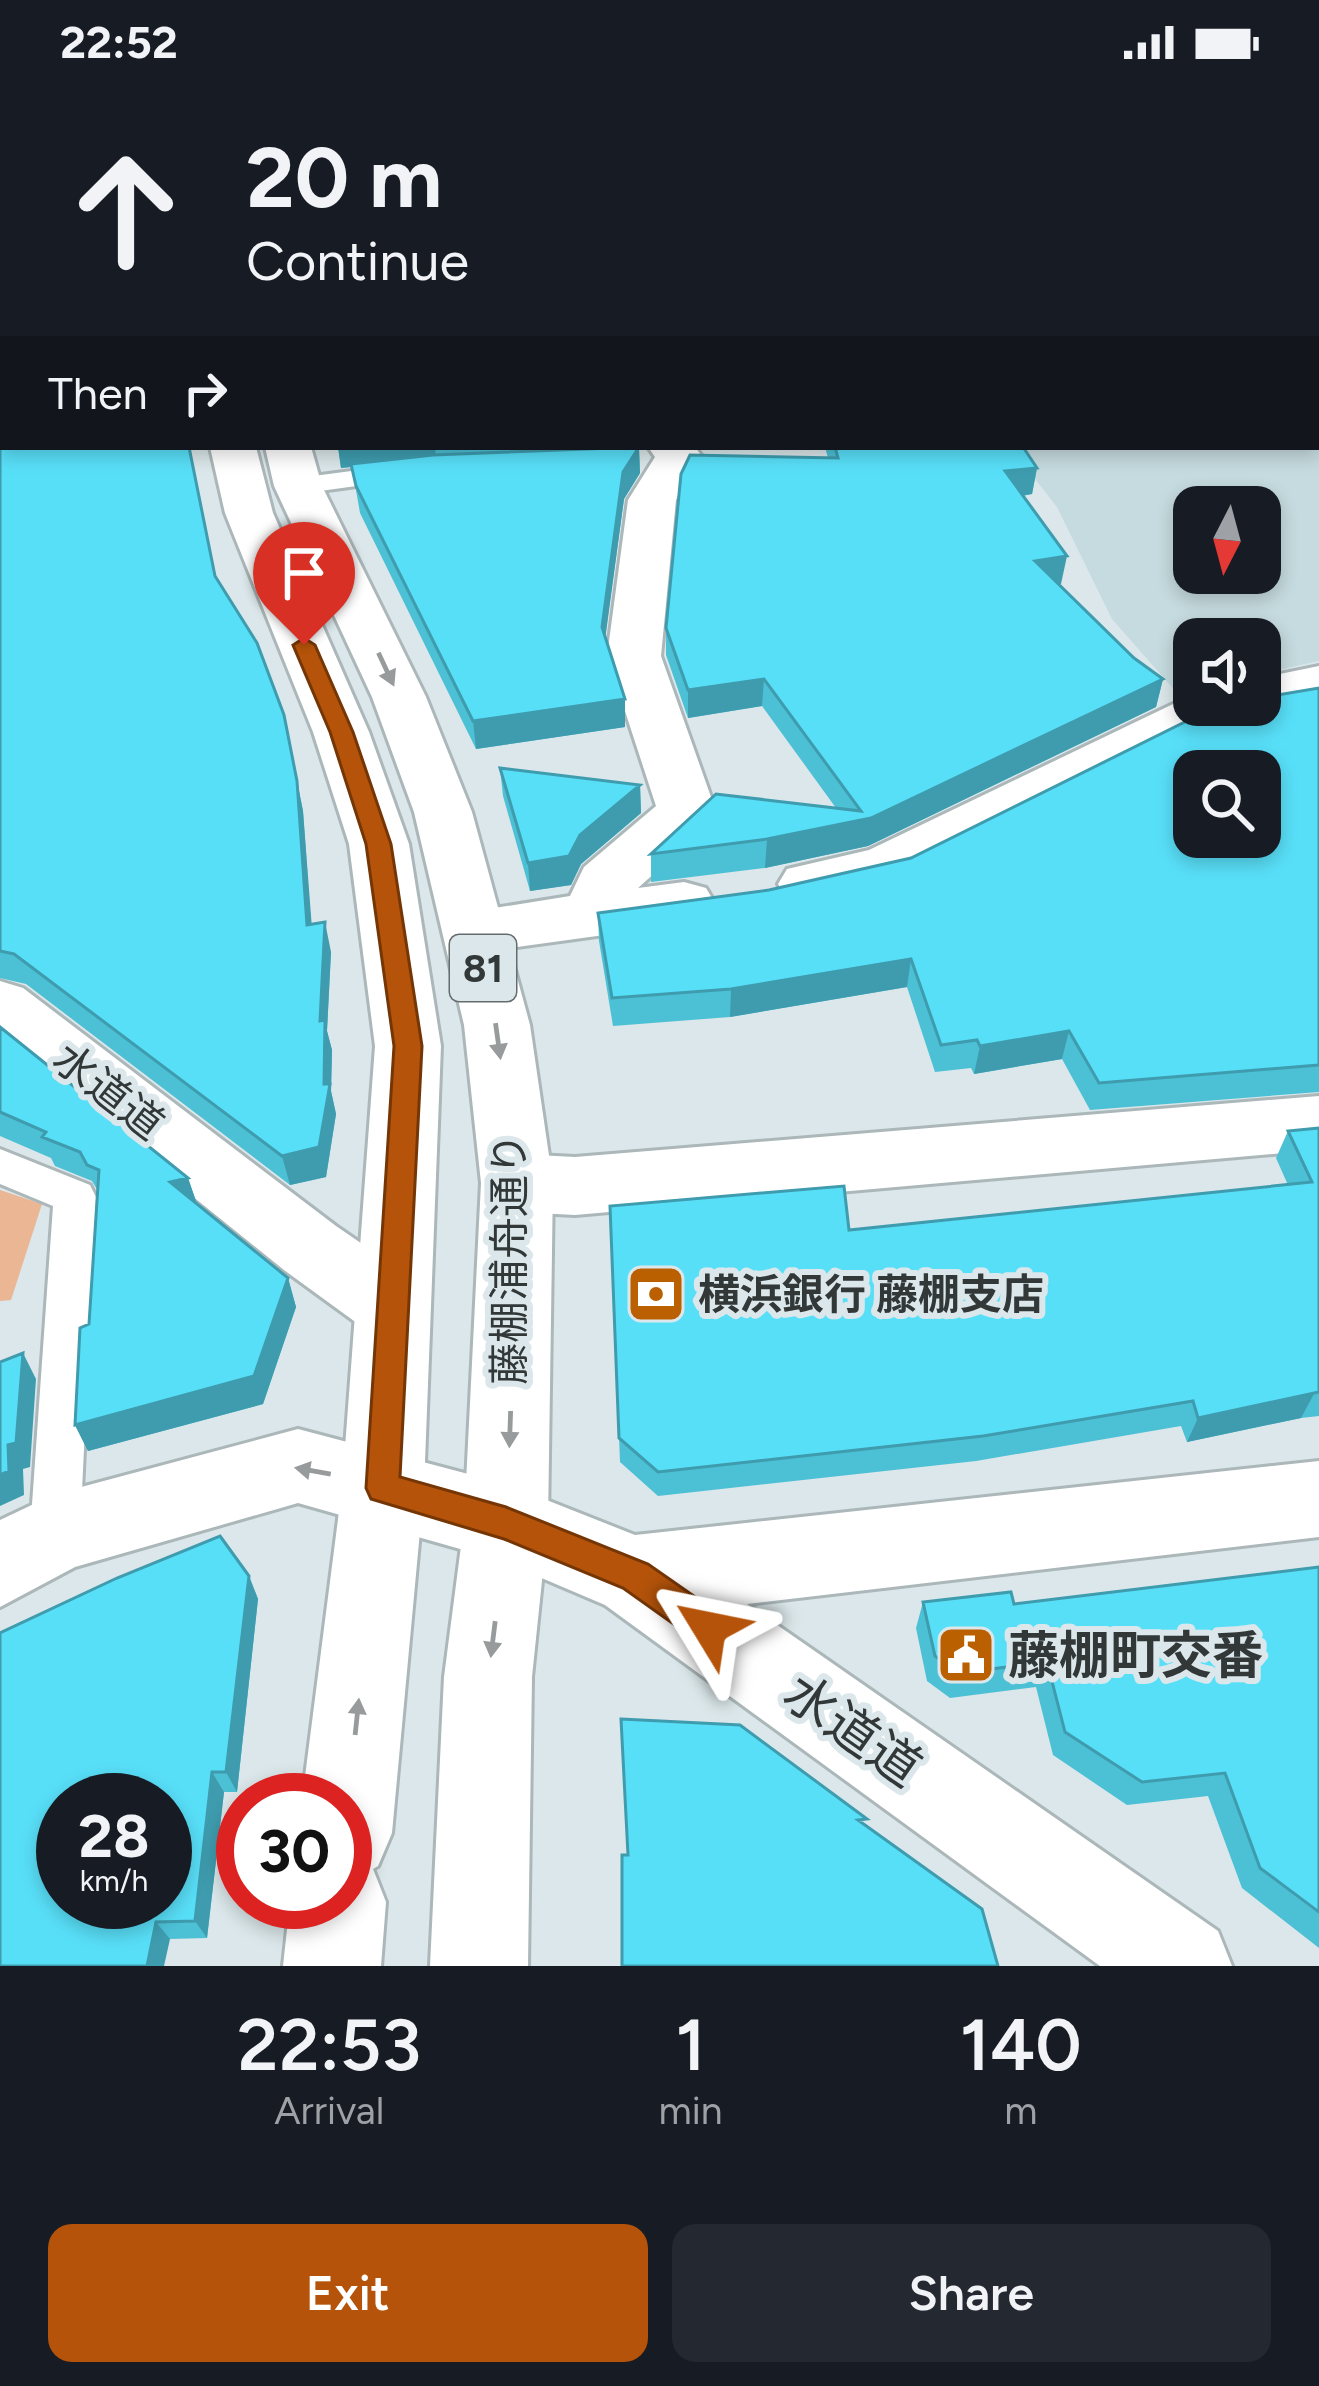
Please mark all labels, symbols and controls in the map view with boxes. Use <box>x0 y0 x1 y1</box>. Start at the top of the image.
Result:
text: 22:52 <box>60 15 178 69</box>
text: 20 m <box>246 127 442 228</box>
icon: ahead <box>48 132 204 288</box>
text: Continue <box>246 229 469 294</box>
icon: right <box>172 360 238 426</box>
text: Then <box>48 366 148 420</box>
north arrow <box>1173 486 1281 594</box>
map controls <box>1173 486 1281 858</box>
pin <box>253 522 355 645</box>
icon: arrive <box>271 540 337 606</box>
button: sound <box>1173 618 1281 726</box>
one-way arrow <box>376 652 396 687</box>
button: search <box>1173 750 1281 858</box>
road number: 81 <box>450 935 516 1001</box>
one-way arrow <box>489 1023 508 1060</box>
street label: 水道道 <box>43 1033 174 1150</box>
street label: 藤棚浦舟通り <box>484 1133 535 1385</box>
bank icon: 横浜銀行 藤棚支店 <box>625 1263 687 1325</box>
place label: 横浜銀行 藤棚支店 <box>698 1269 1044 1320</box>
one-way arrow <box>500 1411 519 1449</box>
one-way arrow <box>293 1462 331 1480</box>
position arrow <box>646 1565 772 1691</box>
one-way arrow <box>483 1621 502 1659</box>
public building icon: 藤棚町交番 <box>935 1624 997 1686</box>
place label: 藤棚町交番 <box>1008 1625 1263 1686</box>
street label: 水道道 <box>773 1662 933 1799</box>
one-way arrow <box>348 1698 367 1735</box>
speed limit sign: 30 <box>216 1773 372 1929</box>
text: 28 <box>78 1800 150 1872</box>
text: km/h <box>80 1862 148 1899</box>
text: 22:53 <box>237 2002 421 2088</box>
text: 1 <box>675 2002 706 2088</box>
text: 140 <box>960 2002 1082 2088</box>
text: Arrival <box>274 2087 384 2134</box>
text: min <box>658 2087 722 2134</box>
text: m <box>1004 2087 1037 2134</box>
button: Exit <box>48 2224 648 2362</box>
button: Share <box>672 2224 1271 2362</box>

